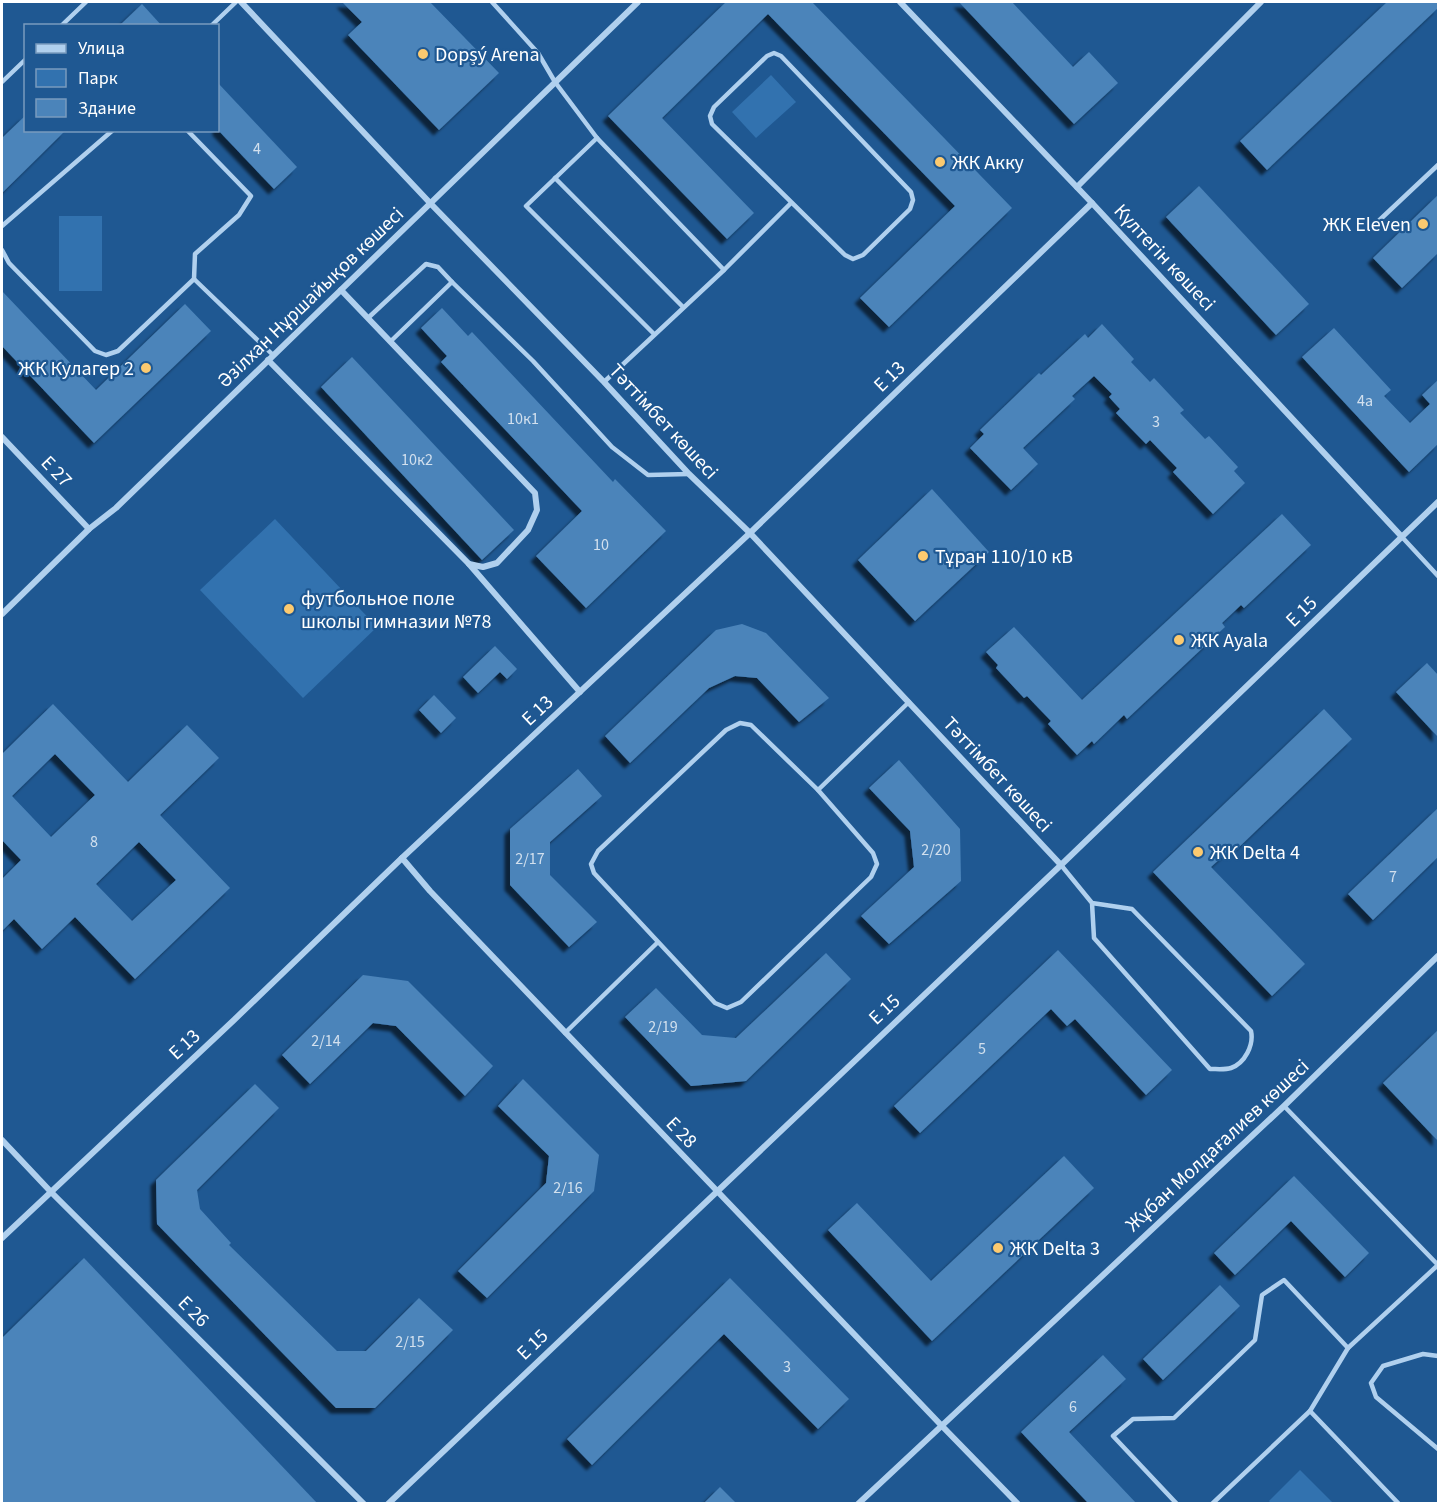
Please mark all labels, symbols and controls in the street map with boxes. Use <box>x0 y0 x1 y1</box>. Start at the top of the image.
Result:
legend <box>24 24 219 132</box>
text: Улица <box>78 36 125 61</box>
place label: Dopșý Arena <box>435 41 539 69</box>
marker: Dopșý Arena <box>416 47 430 61</box>
text: Парк <box>78 66 118 91</box>
text: Здание <box>78 96 136 121</box>
house number: 4 <box>253 138 261 160</box>
place label: ЖК Акку <box>952 149 1025 177</box>
marker: ЖК Акку <box>933 155 947 169</box>
street label: Күлтегін көшесі <box>1107 198 1221 318</box>
street label: Әзілхан Нұршайықов көшесі <box>211 201 410 395</box>
place label: ЖК Eleven <box>1323 211 1411 239</box>
marker: ЖК Eleven <box>1416 217 1430 231</box>
place label: ЖК Кулагер 2 <box>18 355 134 383</box>
street label: E 13 <box>868 355 912 399</box>
street label: Тәттімбет көшесі <box>602 358 724 486</box>
marker: ЖК Кулагер 2 <box>139 361 153 375</box>
house number: 4а <box>1357 390 1373 412</box>
house number: 10к1 <box>507 408 539 430</box>
house number: 3 <box>1152 411 1160 433</box>
house number: 10к2 <box>401 449 433 471</box>
street label: E 27 <box>34 450 78 494</box>
house number: 10 <box>593 534 609 556</box>
place label: Тұран 110/10 кВ <box>935 543 1073 571</box>
marker: Тұран 110/10 кВ <box>916 549 930 563</box>
place label: футбольное поле школы гимназии №78 <box>301 585 491 636</box>
street label: E 15 <box>1280 590 1324 634</box>
marker: футбольное поле школы гимназии №78 <box>282 602 296 616</box>
place label: ЖК Ayala <box>1191 627 1268 655</box>
marker: ЖК Ayala <box>1172 633 1186 647</box>
street label: E 13 <box>516 689 560 733</box>
street label: Тәттімбет көшесі <box>936 711 1058 839</box>
house number: 8 <box>90 831 98 853</box>
house number: 2/20 <box>921 839 951 861</box>
place label: ЖК Delta 4 <box>1210 839 1300 867</box>
marker: ЖК Delta 4 <box>1191 845 1205 859</box>
house number: 2/17 <box>515 848 545 870</box>
house number: 7 <box>1389 866 1397 888</box>
street label: E 15 <box>863 988 907 1032</box>
house number: 2/19 <box>648 1016 678 1038</box>
street label: E 13 <box>163 1023 207 1067</box>
house number: 2/14 <box>311 1030 341 1052</box>
house number: 5 <box>978 1038 986 1060</box>
street label: Жұбан Молдағалиев көшесі <box>1120 1053 1316 1238</box>
street label: E 28 <box>659 1111 703 1155</box>
house number: 2/16 <box>553 1177 583 1199</box>
place label: ЖК Delta 3 <box>1010 1235 1100 1263</box>
marker: ЖК Delta 3 <box>991 1241 1005 1255</box>
street label: E 26 <box>171 1290 215 1334</box>
street label: E 15 <box>511 1323 555 1367</box>
house number: 2/15 <box>395 1331 425 1353</box>
house number: 3 <box>783 1356 791 1378</box>
house number: 6 <box>1069 1396 1077 1418</box>

